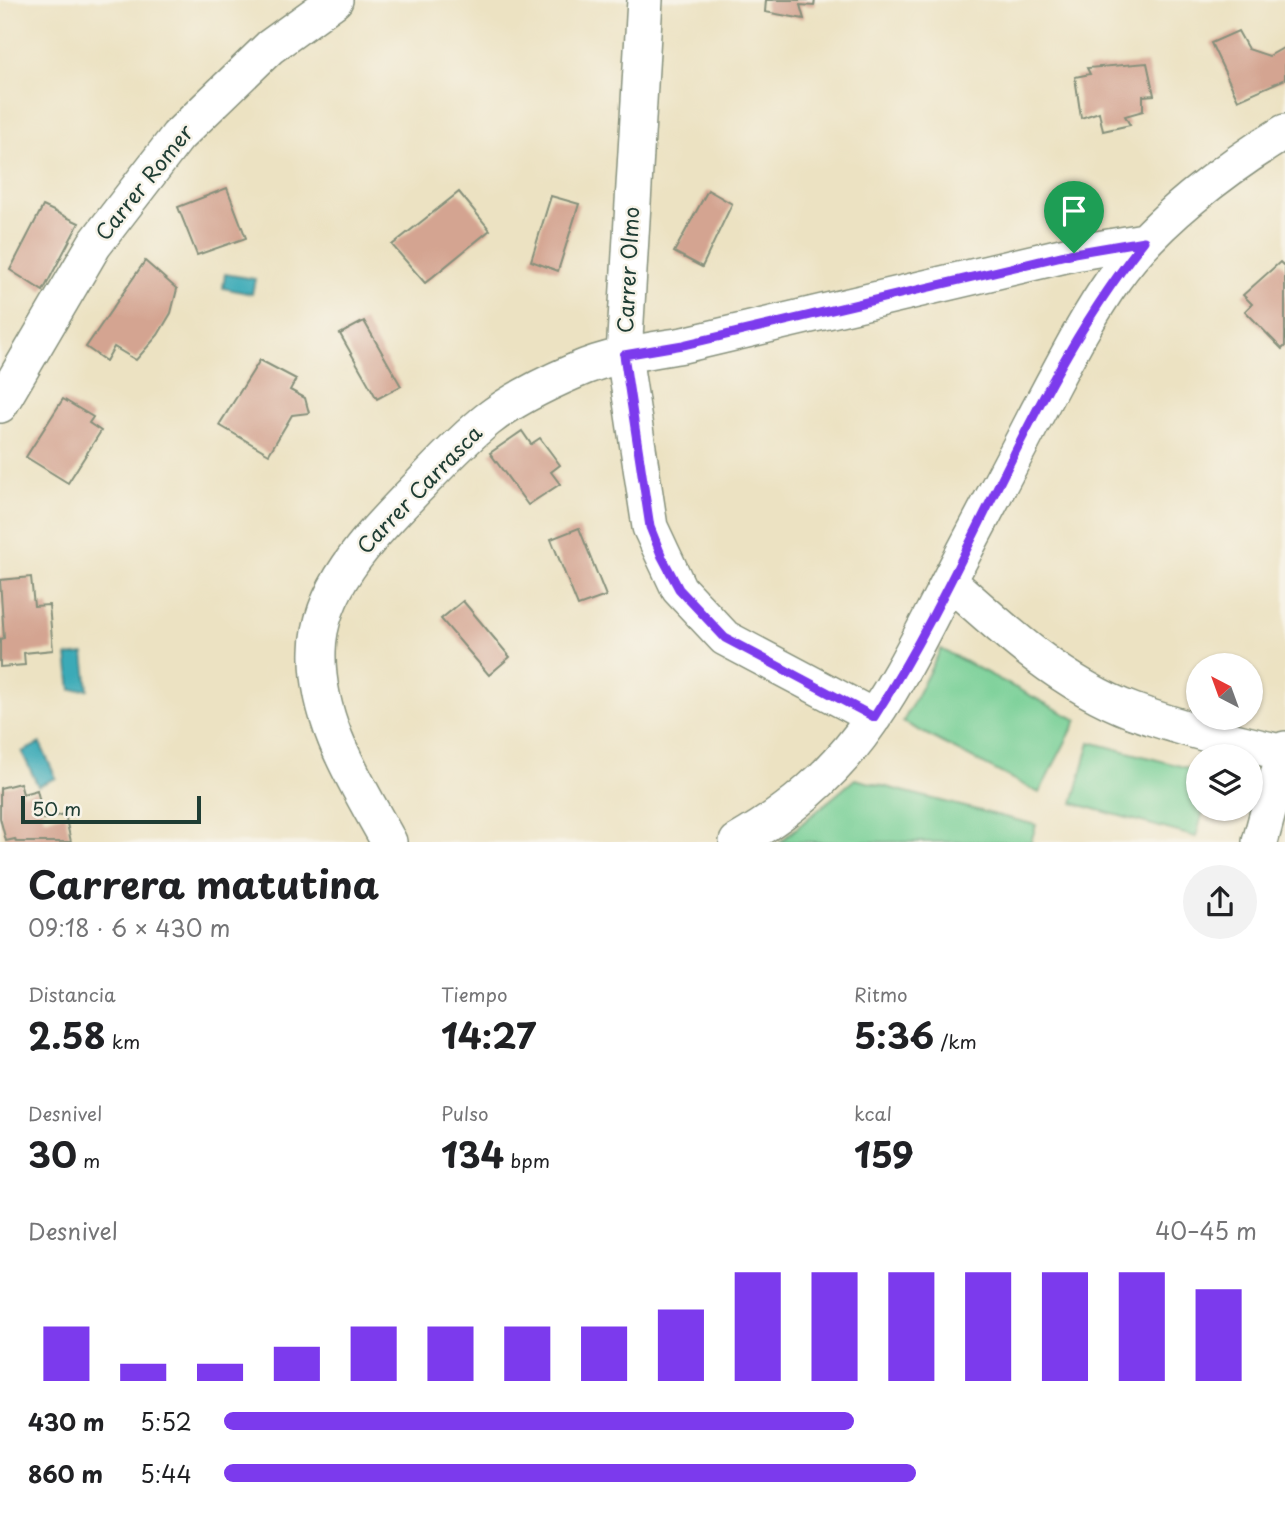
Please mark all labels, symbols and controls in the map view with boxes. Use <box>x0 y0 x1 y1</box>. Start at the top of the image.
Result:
street label: Carrer Romer <box>87 116 201 247</box>
pin <box>1044 181 1104 253</box>
icon: arrive <box>1055 192 1093 230</box>
street label: Carrer Olmo <box>608 206 646 334</box>
street label: Carrer Carrasca <box>349 417 489 560</box>
north arrow <box>1186 653 1264 730</box>
map controls <box>1186 653 1263 821</box>
button: layers <box>1186 744 1263 821</box>
scale bar <box>21 793 201 825</box>
text: 50 m <box>32 794 81 822</box>
text: Carrera matutina <box>28 855 379 912</box>
button: share <box>1183 865 1257 939</box>
text: 09:18 · 6 × 430 m <box>28 910 230 945</box>
text: Distancia <box>28 980 116 1008</box>
text: Tiempo <box>441 980 508 1008</box>
text: Ritmo <box>854 980 908 1008</box>
text: 2.58 <box>28 1008 106 1061</box>
text: 14:27 <box>441 1008 536 1061</box>
text: 5:36 <box>854 1008 934 1061</box>
text: km <box>106 1027 140 1055</box>
text: /km <box>934 1027 977 1055</box>
text: Desnivel <box>28 1099 102 1127</box>
text: Pulso <box>441 1099 489 1127</box>
text: kcal <box>854 1099 892 1127</box>
text: 30 <box>28 1127 77 1180</box>
text: 134 <box>441 1127 504 1180</box>
text: 159 <box>854 1127 914 1180</box>
text: m <box>77 1146 100 1174</box>
text: bpm <box>504 1146 550 1174</box>
text: Desnivel <box>28 1213 118 1248</box>
text: 40–45 m <box>1155 1213 1257 1248</box>
text: 430 m <box>28 1404 105 1439</box>
text: 5:52 <box>140 1404 192 1439</box>
text: 860 m <box>28 1456 103 1491</box>
text: 5:44 <box>140 1456 192 1491</box>

